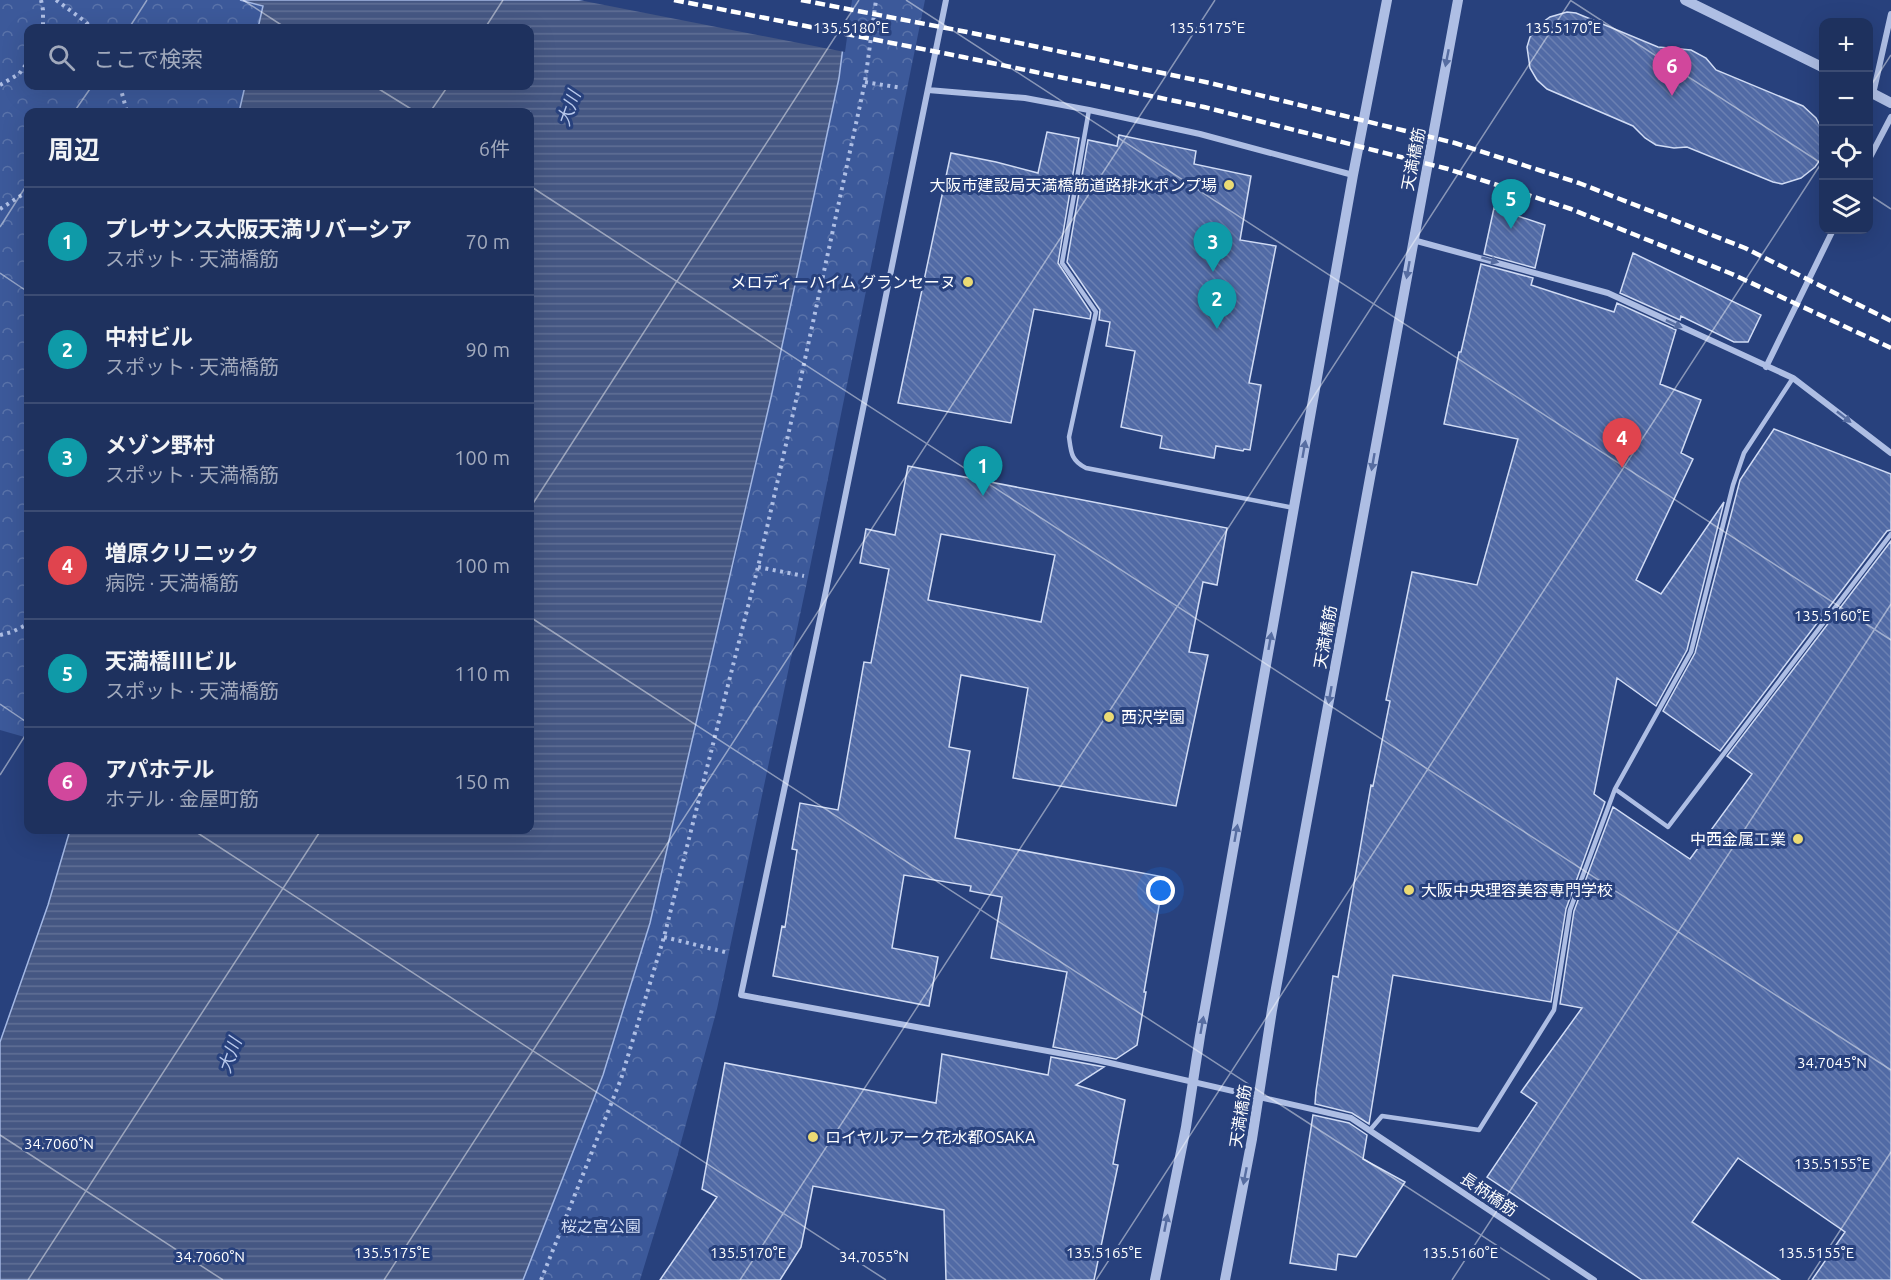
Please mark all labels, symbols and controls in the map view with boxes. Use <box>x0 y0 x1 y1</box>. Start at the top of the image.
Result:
map controls <box>1819 18 1873 234</box>
button: + <box>1819 18 1873 72</box>
text: 135.5180°E <box>813 19 889 36</box>
text: 135.5175°E <box>1169 19 1245 36</box>
text: 135.5170°E <box>1525 19 1601 36</box>
search box <box>24 24 534 90</box>
icon: search <box>45 41 78 74</box>
text: ここで検索 <box>93 46 203 71</box>
pin: 6 <box>1652 46 1692 96</box>
one-way arrow <box>1442 48 1451 67</box>
button: − <box>1819 72 1873 126</box>
water label: 大川 <box>552 86 584 128</box>
street label: 天満橋筋 <box>1398 126 1428 192</box>
button: locate <box>1819 126 1873 180</box>
text: 周辺 <box>48 135 100 164</box>
text: 6件 <box>479 137 510 160</box>
place label: 大阪市建設局天満橋筋道路排水ポンプ場 <box>929 176 1217 194</box>
marker: 大阪市建設局天満橋筋道路排水ポンプ場 <box>1222 178 1236 192</box>
pin: 5 <box>1492 180 1530 229</box>
button: layers <box>1819 180 1873 234</box>
text: プレサンス大阪天満リバーシア <box>105 216 412 241</box>
pin: 3 <box>1194 222 1232 272</box>
text: 1 <box>62 230 73 253</box>
text: 70 m <box>466 230 510 253</box>
text: スポット · 天満橋筋 <box>105 247 279 270</box>
one-way arrow <box>1481 256 1499 265</box>
one-way arrow <box>1403 261 1412 280</box>
place label: メロディーハイム グランセーヌ <box>730 273 956 291</box>
marker: メロディーハイム グランセーヌ <box>961 275 975 289</box>
pin: 2 <box>1198 280 1236 329</box>
one-way arrow <box>1665 320 1682 329</box>
text: 中村ビル <box>105 324 193 349</box>
text: 2 <box>62 338 73 361</box>
text: 90 m <box>466 338 510 361</box>
text: スポット · 天満橋筋 <box>105 355 279 378</box>
one-way arrow <box>1836 410 1852 423</box>
pin: 4 <box>1602 418 1642 468</box>
text: メゾン野村 <box>105 432 215 457</box>
one-way arrow <box>1300 439 1309 458</box>
text: 3 <box>62 446 73 469</box>
text: 100 m <box>454 446 510 469</box>
pin: 1 <box>964 446 1002 496</box>
one-way arrow <box>1368 452 1377 471</box>
text: スポット · 天満橋筋 <box>105 463 279 486</box>
text: 増原クリニック <box>105 540 259 565</box>
text: 4 <box>62 554 73 577</box>
text: 100 m <box>454 554 510 577</box>
text: 病院 · 天満橋筋 <box>105 571 239 594</box>
street label: 天満橋筋 <box>1311 604 1339 670</box>
text: 135.5160°E <box>1794 607 1870 624</box>
one-way arrow <box>1266 631 1275 650</box>
text: 天満橋Ⅲビル <box>105 648 237 673</box>
text: 5 <box>62 662 73 685</box>
text: 110 m <box>454 662 510 685</box>
text: スポット · 天満橋筋 <box>105 679 279 702</box>
one-way arrow <box>1325 685 1334 704</box>
place label: 西沢学園 <box>1121 708 1185 726</box>
marker: 西沢学園 <box>1102 710 1116 724</box>
text: アパホテル <box>105 756 215 781</box>
text: 6 <box>62 770 73 793</box>
text: 150 m <box>454 770 510 793</box>
text: ホテル · 金屋町筋 <box>105 787 259 810</box>
one-way arrow <box>1232 823 1241 842</box>
place label: 中西金属工業 <box>1690 830 1786 848</box>
marker: 中西金属工業 <box>1791 832 1805 846</box>
your location <box>1146 876 1175 905</box>
place label: 大阪中央理容美容専門学校 <box>1421 881 1613 899</box>
marker: 大阪中央理容美容専門学校 <box>1402 883 1416 897</box>
one-way arrow <box>1198 1015 1207 1034</box>
water label: 大川 <box>213 1033 245 1075</box>
text: 34.7045°N <box>1797 1054 1867 1071</box>
street label: 天満橋筋 <box>1226 1083 1254 1149</box>
place label: ロイヤルアーク花水都OSAKA <box>825 1128 1036 1146</box>
marker: ロイヤルアーク花水都OSAKA <box>806 1130 820 1144</box>
text: 34.7060°N <box>24 1135 94 1152</box>
text: 135.5155°E <box>1794 1155 1870 1172</box>
one-way arrow <box>1240 1167 1249 1186</box>
street label: 長柄橋筋 <box>1457 1169 1521 1219</box>
one-way arrow <box>1162 1213 1171 1232</box>
park label: 桜之宮公園 <box>561 1217 641 1235</box>
text: 135.5175°E <box>354 1244 430 1261</box>
text: 135.5170°E <box>710 1244 786 1261</box>
text: 135.5165°E <box>1066 1244 1142 1261</box>
text: 135.5160°E <box>1422 1244 1498 1261</box>
text: 135.5155°E <box>1778 1244 1854 1261</box>
text: 34.7060°N <box>175 1248 245 1265</box>
text: 34.7055°N <box>839 1248 909 1265</box>

